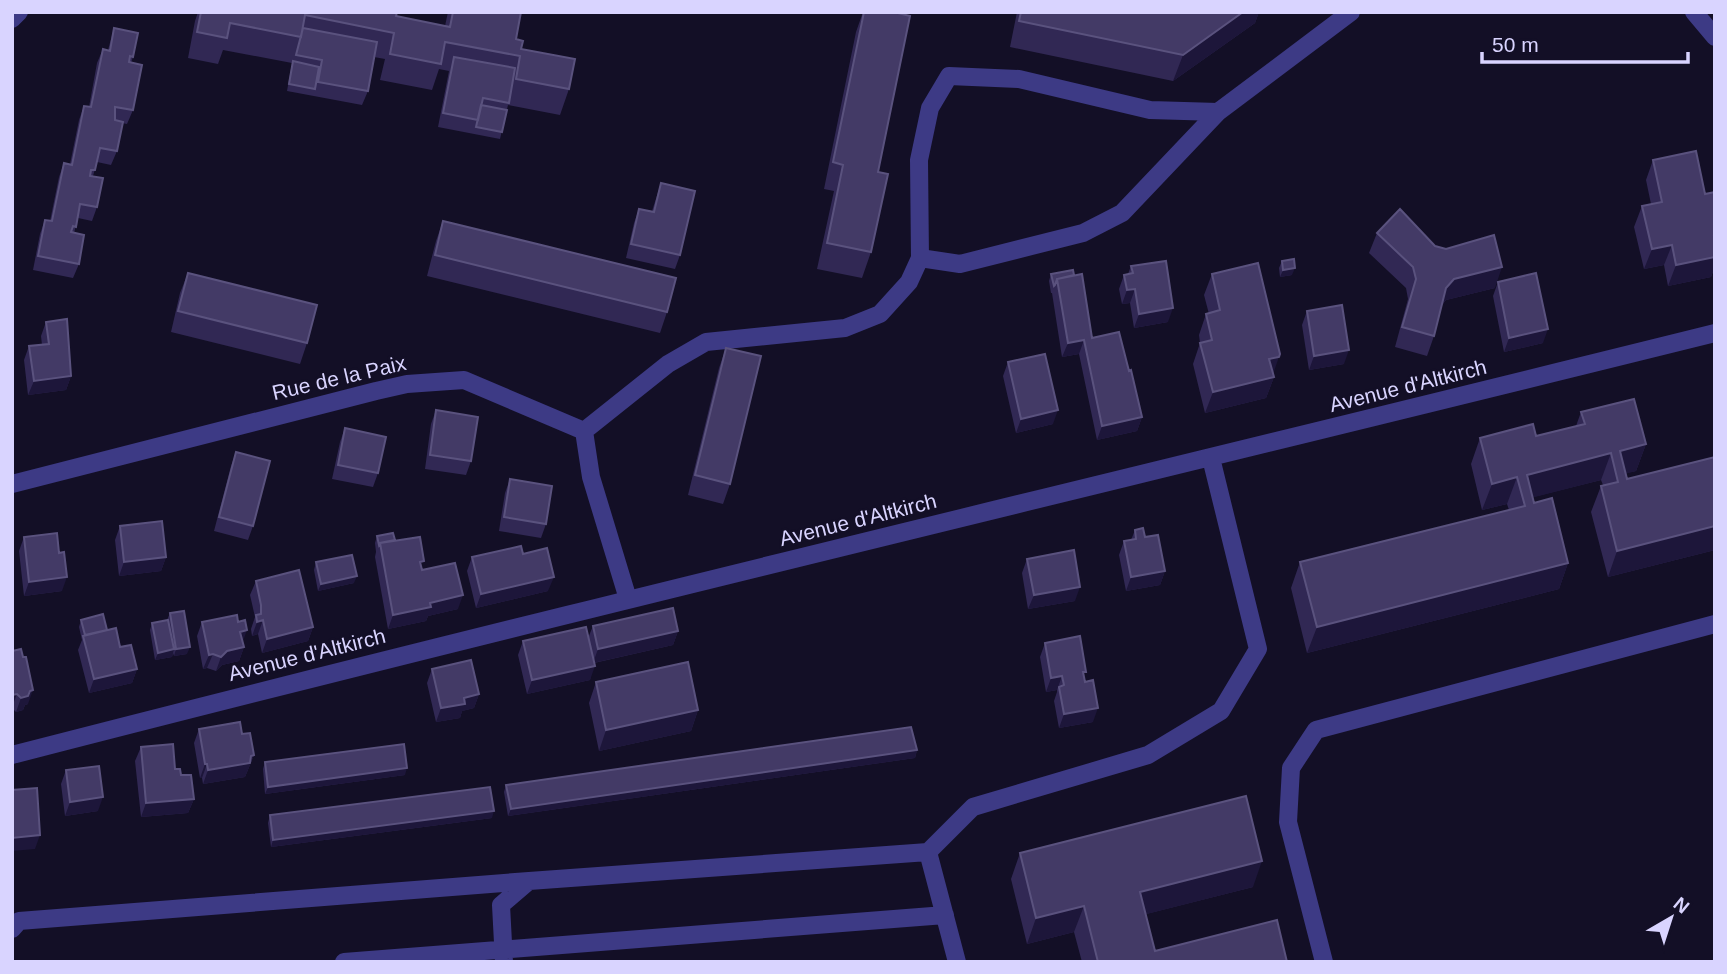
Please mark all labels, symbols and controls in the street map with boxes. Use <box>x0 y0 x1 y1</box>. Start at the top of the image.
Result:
scale bar <box>1482 21 1688 65</box>
text: 50 m <box>1492 33 1539 56</box>
street label: Rue de la Paix <box>270 351 408 404</box>
street label: Avenue d'Altkirch <box>1327 355 1489 416</box>
street label: Avenue d'Altkirch <box>777 489 939 550</box>
street label: Avenue d'Altkirch <box>226 624 388 685</box>
north arrow <box>1636 883 1706 953</box>
text: N <box>1669 893 1693 918</box>

